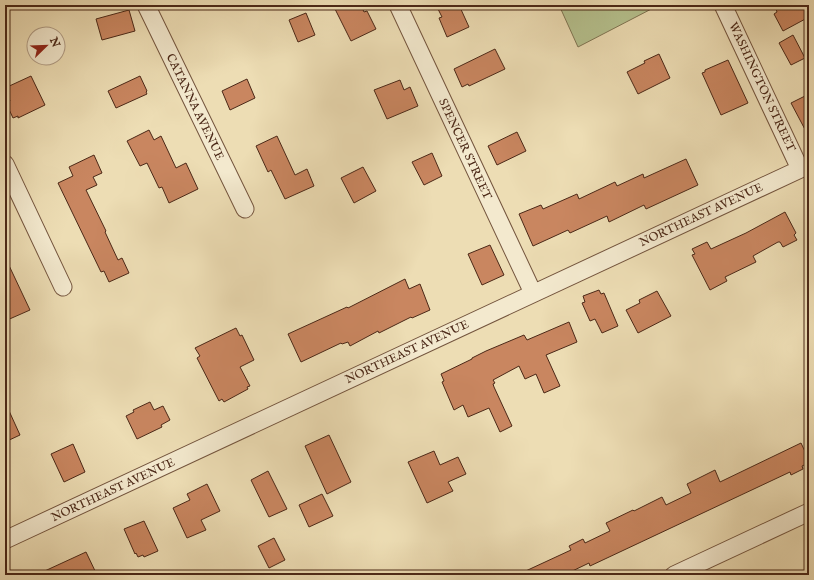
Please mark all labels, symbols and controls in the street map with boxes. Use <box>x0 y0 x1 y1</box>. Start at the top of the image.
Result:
street label: WASHINGTON STREET <box>725 20 799 154</box>
north arrow <box>26 26 66 66</box>
text: N <box>46 34 63 50</box>
street label: CATANNA AVENUE <box>163 51 227 163</box>
street label: SPENCER STREET <box>435 96 495 202</box>
street label: NORTHEAST AVENUE <box>637 180 765 250</box>
street label: NORTHEAST AVENUE <box>343 317 471 387</box>
street label: NORTHEAST AVENUE <box>49 455 177 525</box>

